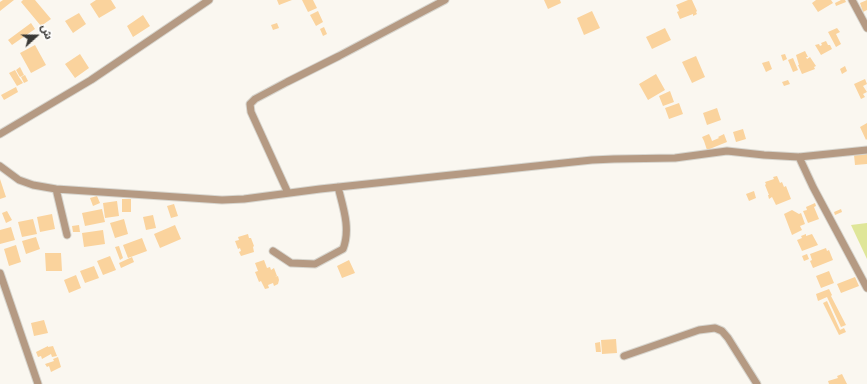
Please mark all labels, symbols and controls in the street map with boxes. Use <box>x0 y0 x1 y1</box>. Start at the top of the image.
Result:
north arrow <box>16 16 56 56</box>
text: ش <box>38 22 56 41</box>

